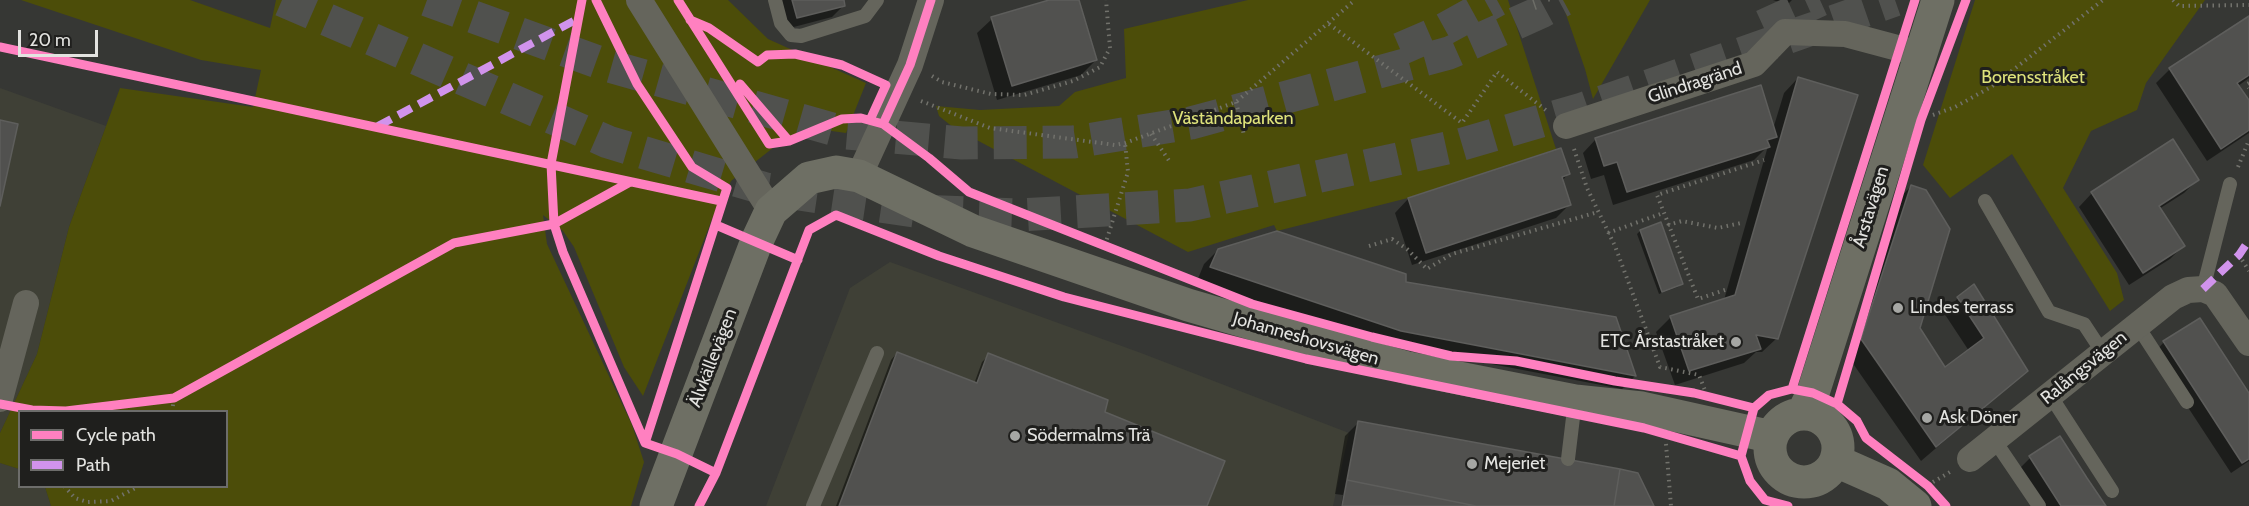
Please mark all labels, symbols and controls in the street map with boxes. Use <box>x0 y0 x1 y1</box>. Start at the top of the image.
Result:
scale bar <box>21 18 100 56</box>
text: 20 m <box>29 29 71 51</box>
street label: Glindragränd <box>1645 58 1745 108</box>
park label: Borensstråket <box>1981 67 2085 89</box>
park label: Väständaparken <box>1172 108 1294 130</box>
street label: Årstavägen <box>1848 164 1894 250</box>
place label: Lindes terrass <box>1910 297 2014 319</box>
marker: Lindes terrass <box>1891 301 1905 315</box>
street label: Älvkällevägen <box>684 306 742 410</box>
street label: Johanneshovsvägen <box>1231 308 1381 370</box>
street label: Ralångsvägen <box>2037 327 2131 409</box>
place label: ETC Årstastråket <box>1600 331 1724 353</box>
marker: ETC Årstastråket <box>1729 335 1743 349</box>
place label: Ask Döner <box>1939 407 2017 429</box>
legend <box>18 410 228 488</box>
marker: Ask Döner <box>1920 411 1934 425</box>
text: Cycle path <box>76 424 156 446</box>
place label: Södermalms Trä <box>1027 425 1150 447</box>
marker: Södermalms Trä <box>1008 429 1022 443</box>
place label: Mejeriet <box>1484 453 1545 475</box>
text: Path <box>76 454 110 476</box>
marker: Mejeriet <box>1465 457 1479 471</box>

